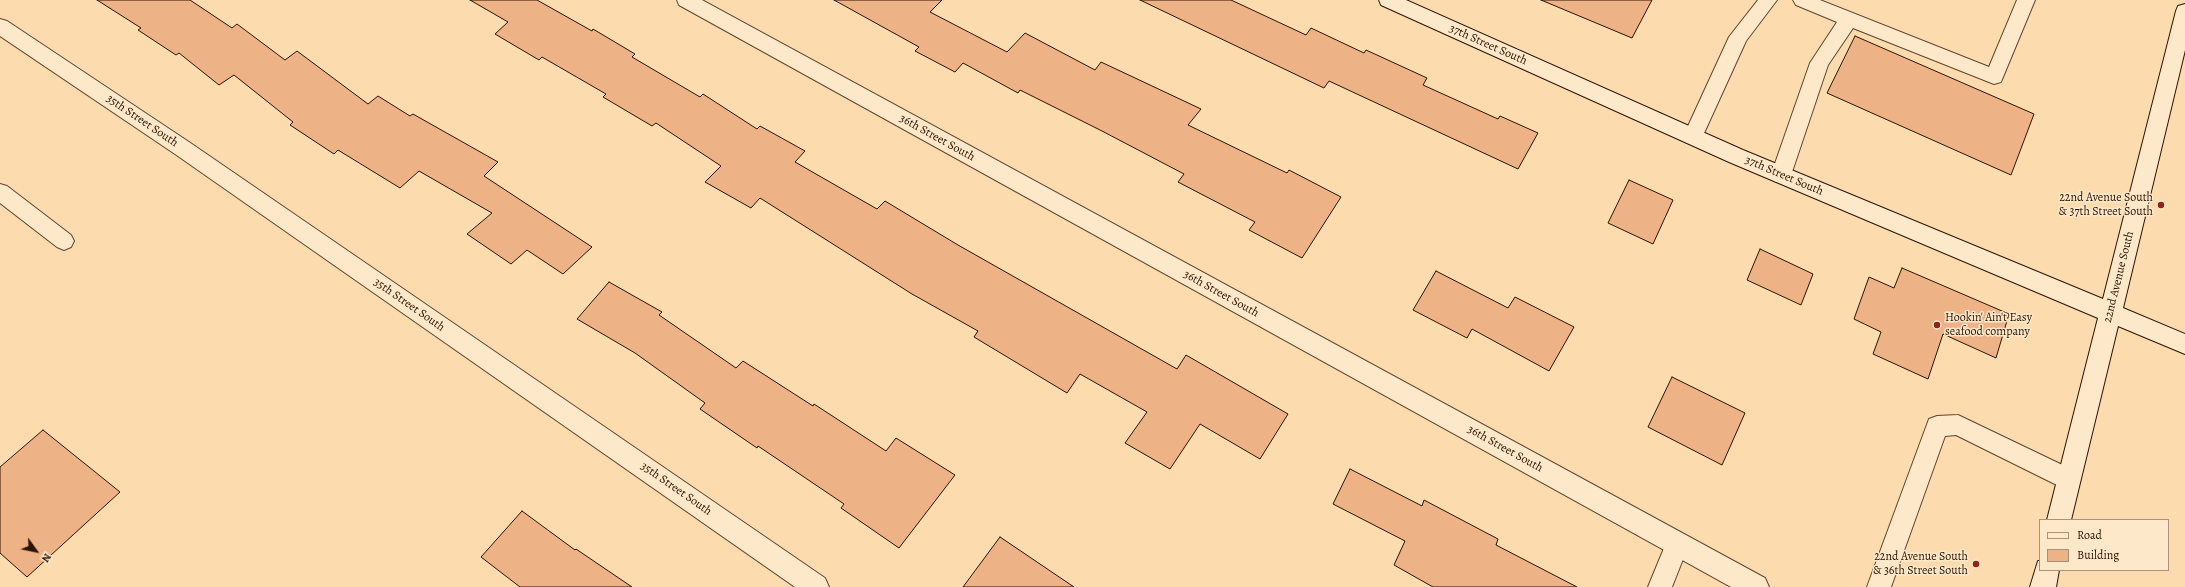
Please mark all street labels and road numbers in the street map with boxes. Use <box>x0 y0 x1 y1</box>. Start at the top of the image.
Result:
street label: 37th Street South <box>1447 21 1529 69</box>
street label: 35th Street South <box>103 92 181 150</box>
street label: 36th Street South <box>897 111 977 165</box>
street label: 37th Street South <box>1743 153 1825 199</box>
street label: 22nd Avenue South <box>2101 230 2137 324</box>
street label: 36th Street South <box>1181 267 1261 321</box>
street label: 35th Street South <box>371 275 447 335</box>
street label: 36th Street South <box>1465 422 1545 476</box>
street label: 35th Street South <box>638 459 714 519</box>

